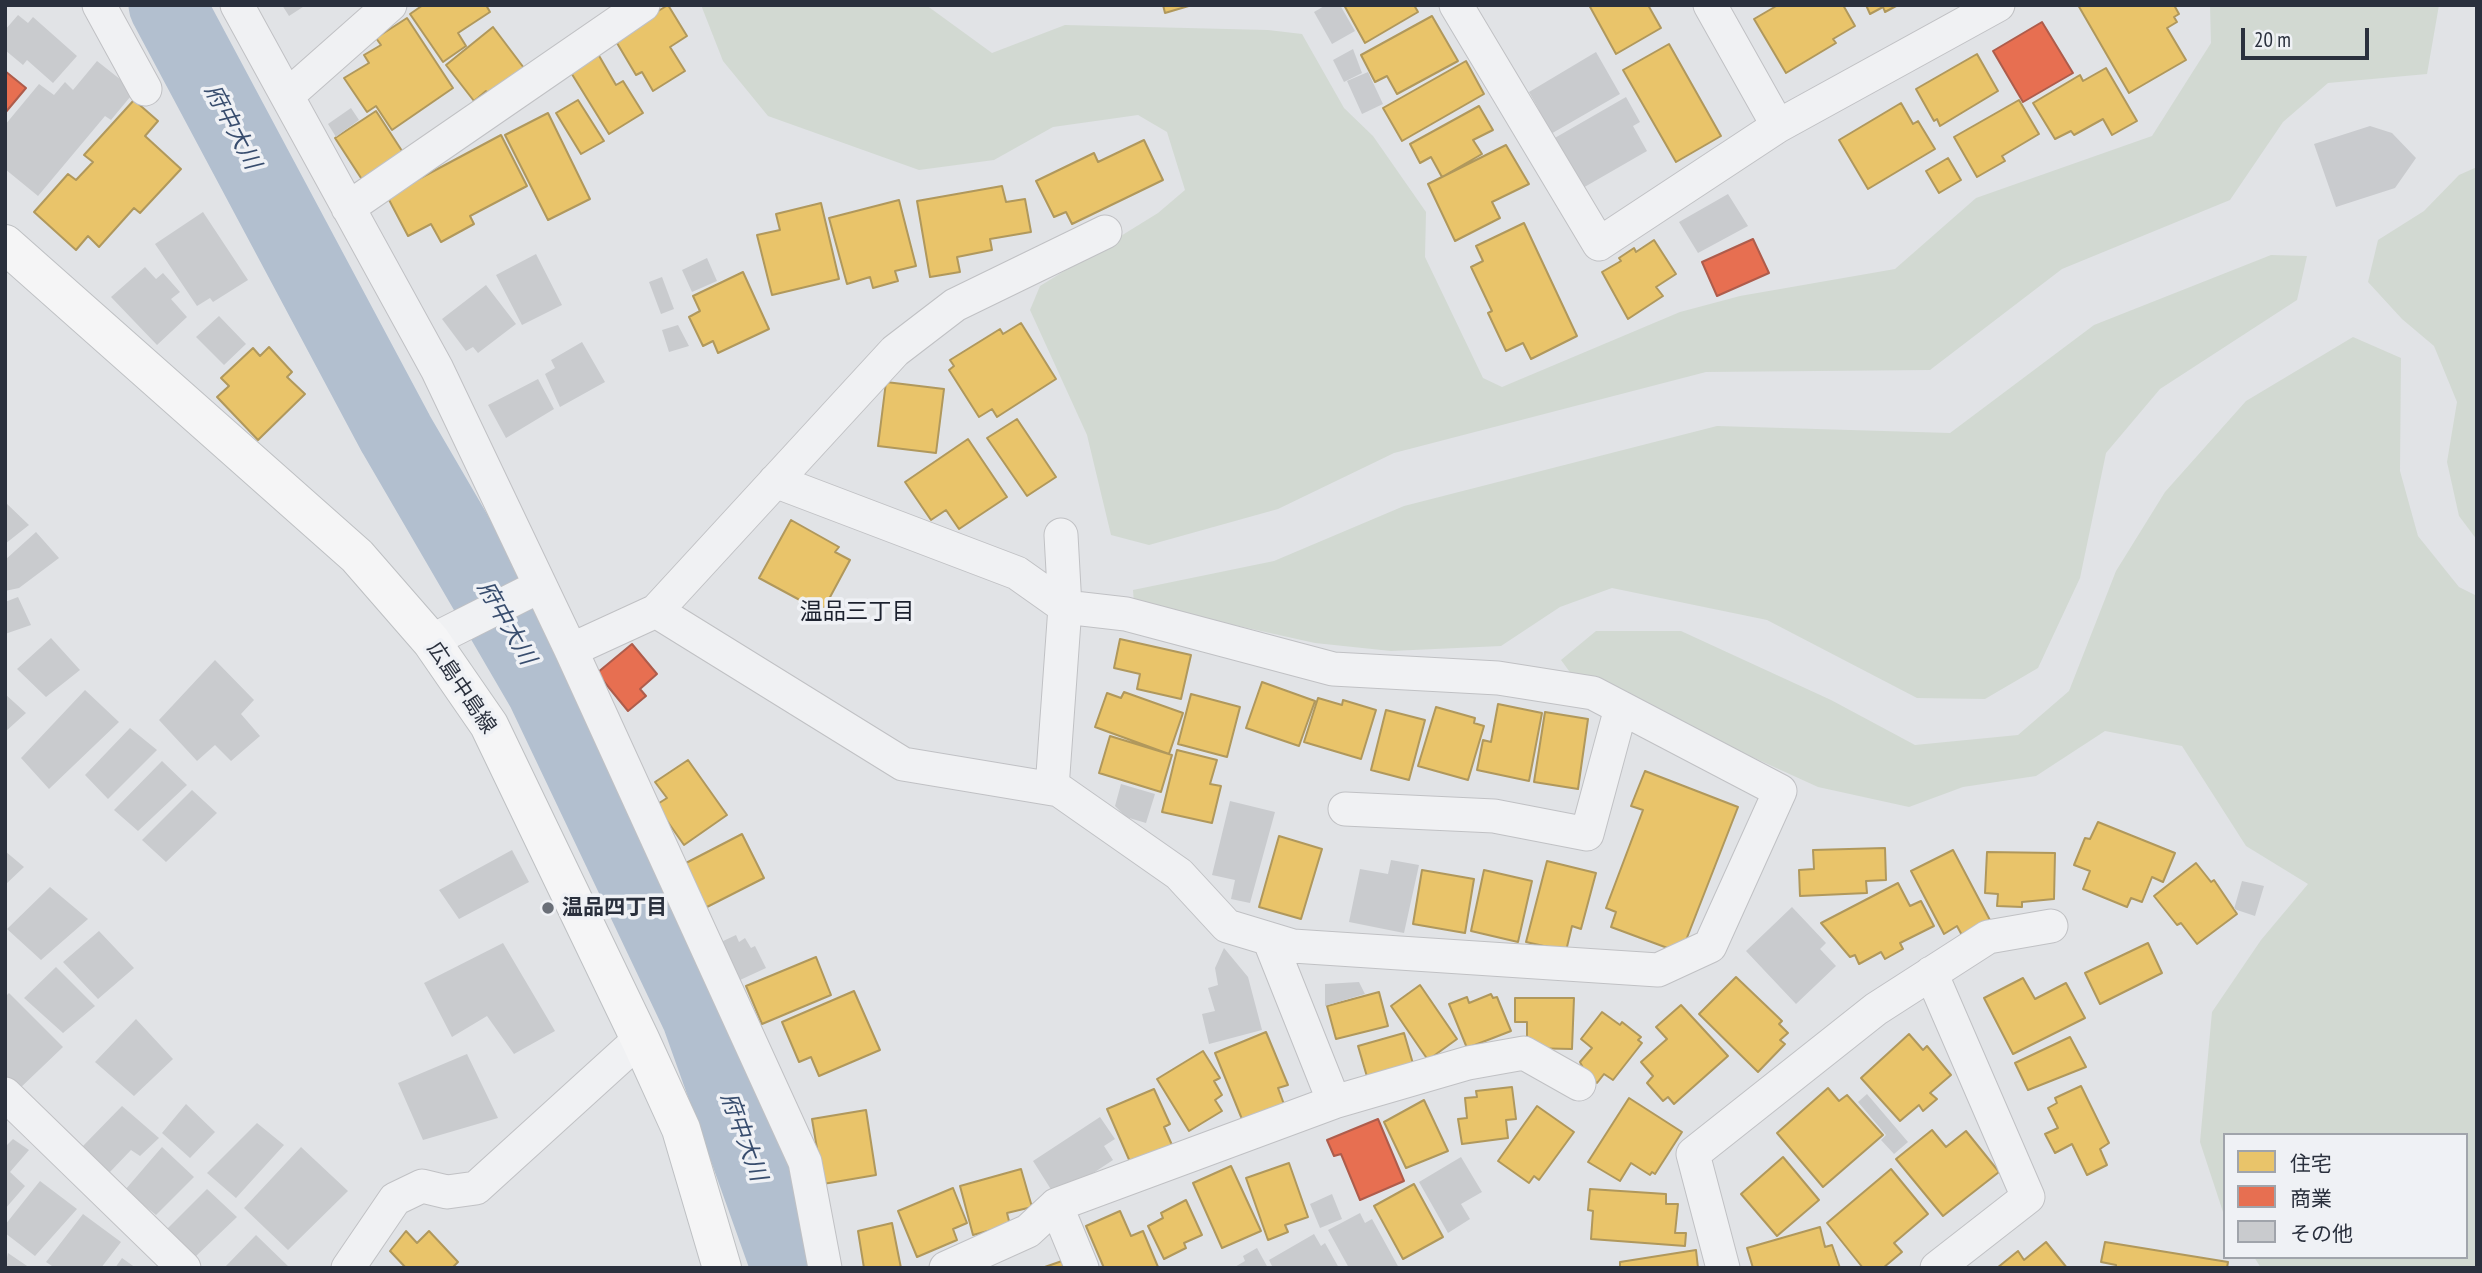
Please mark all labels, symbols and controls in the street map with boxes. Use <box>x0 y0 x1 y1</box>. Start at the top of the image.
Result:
scale bar <box>2244 14 2372 58</box>
text: 20 m <box>2254 26 2291 53</box>
water label: 府中大川 <box>198 80 266 174</box>
water label: 府中大川 <box>471 576 541 670</box>
district label: 温品三丁目 <box>800 598 914 626</box>
street label: 広島中島線 <box>421 637 501 739</box>
place label: 温品四丁目 <box>562 895 667 921</box>
marker: 温品四丁目 <box>540 900 556 916</box>
water label: 府中大川 <box>714 1089 772 1185</box>
legend <box>2223 1133 2468 1259</box>
text: 住宅 <box>2290 1150 2332 1177</box>
text: 商業 <box>2290 1185 2332 1212</box>
text: その他 <box>2290 1220 2353 1247</box>

